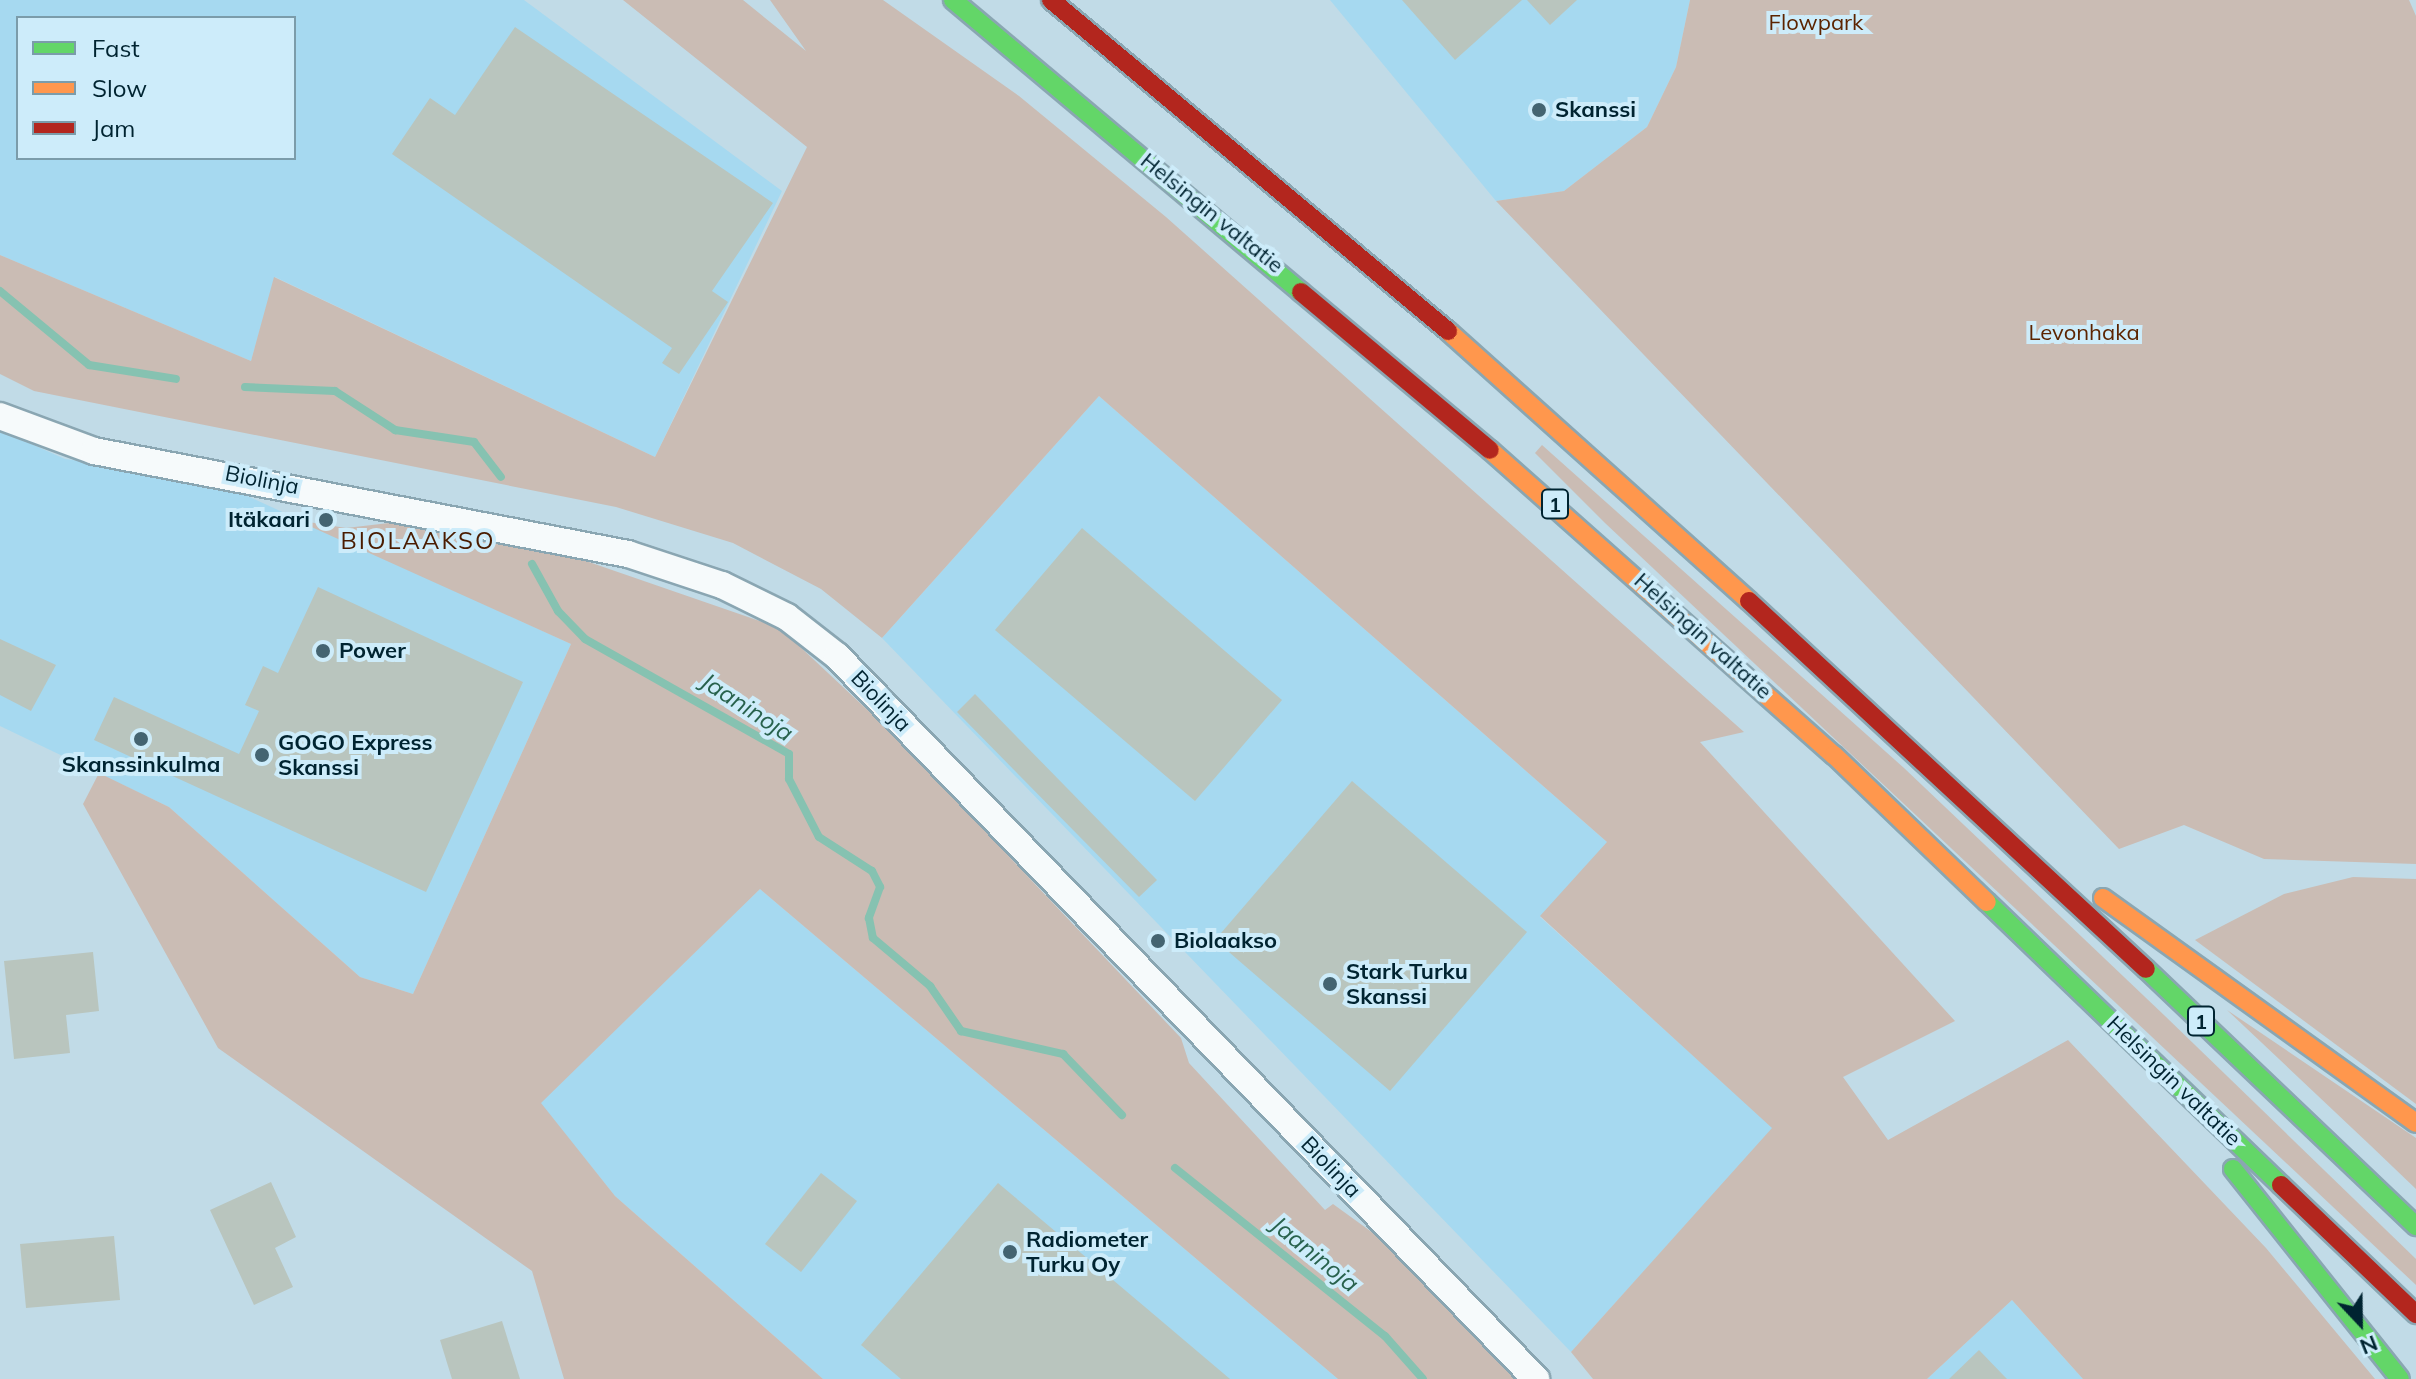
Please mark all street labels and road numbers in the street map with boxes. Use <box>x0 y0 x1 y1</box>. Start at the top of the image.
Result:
street label: Helsingin valtatie <box>1135 147 1289 279</box>
street label: Biolinja <box>223 460 301 500</box>
road number: 1 <box>1541 488 1569 520</box>
street label: Helsingin valtatie <box>1629 567 1777 705</box>
street label: Biolinja <box>846 665 916 737</box>
road number: 1 <box>2187 1005 2215 1037</box>
street label: Helsingin valtatie <box>2102 1010 2246 1152</box>
street label: Biolinja <box>1296 1131 1366 1203</box>

